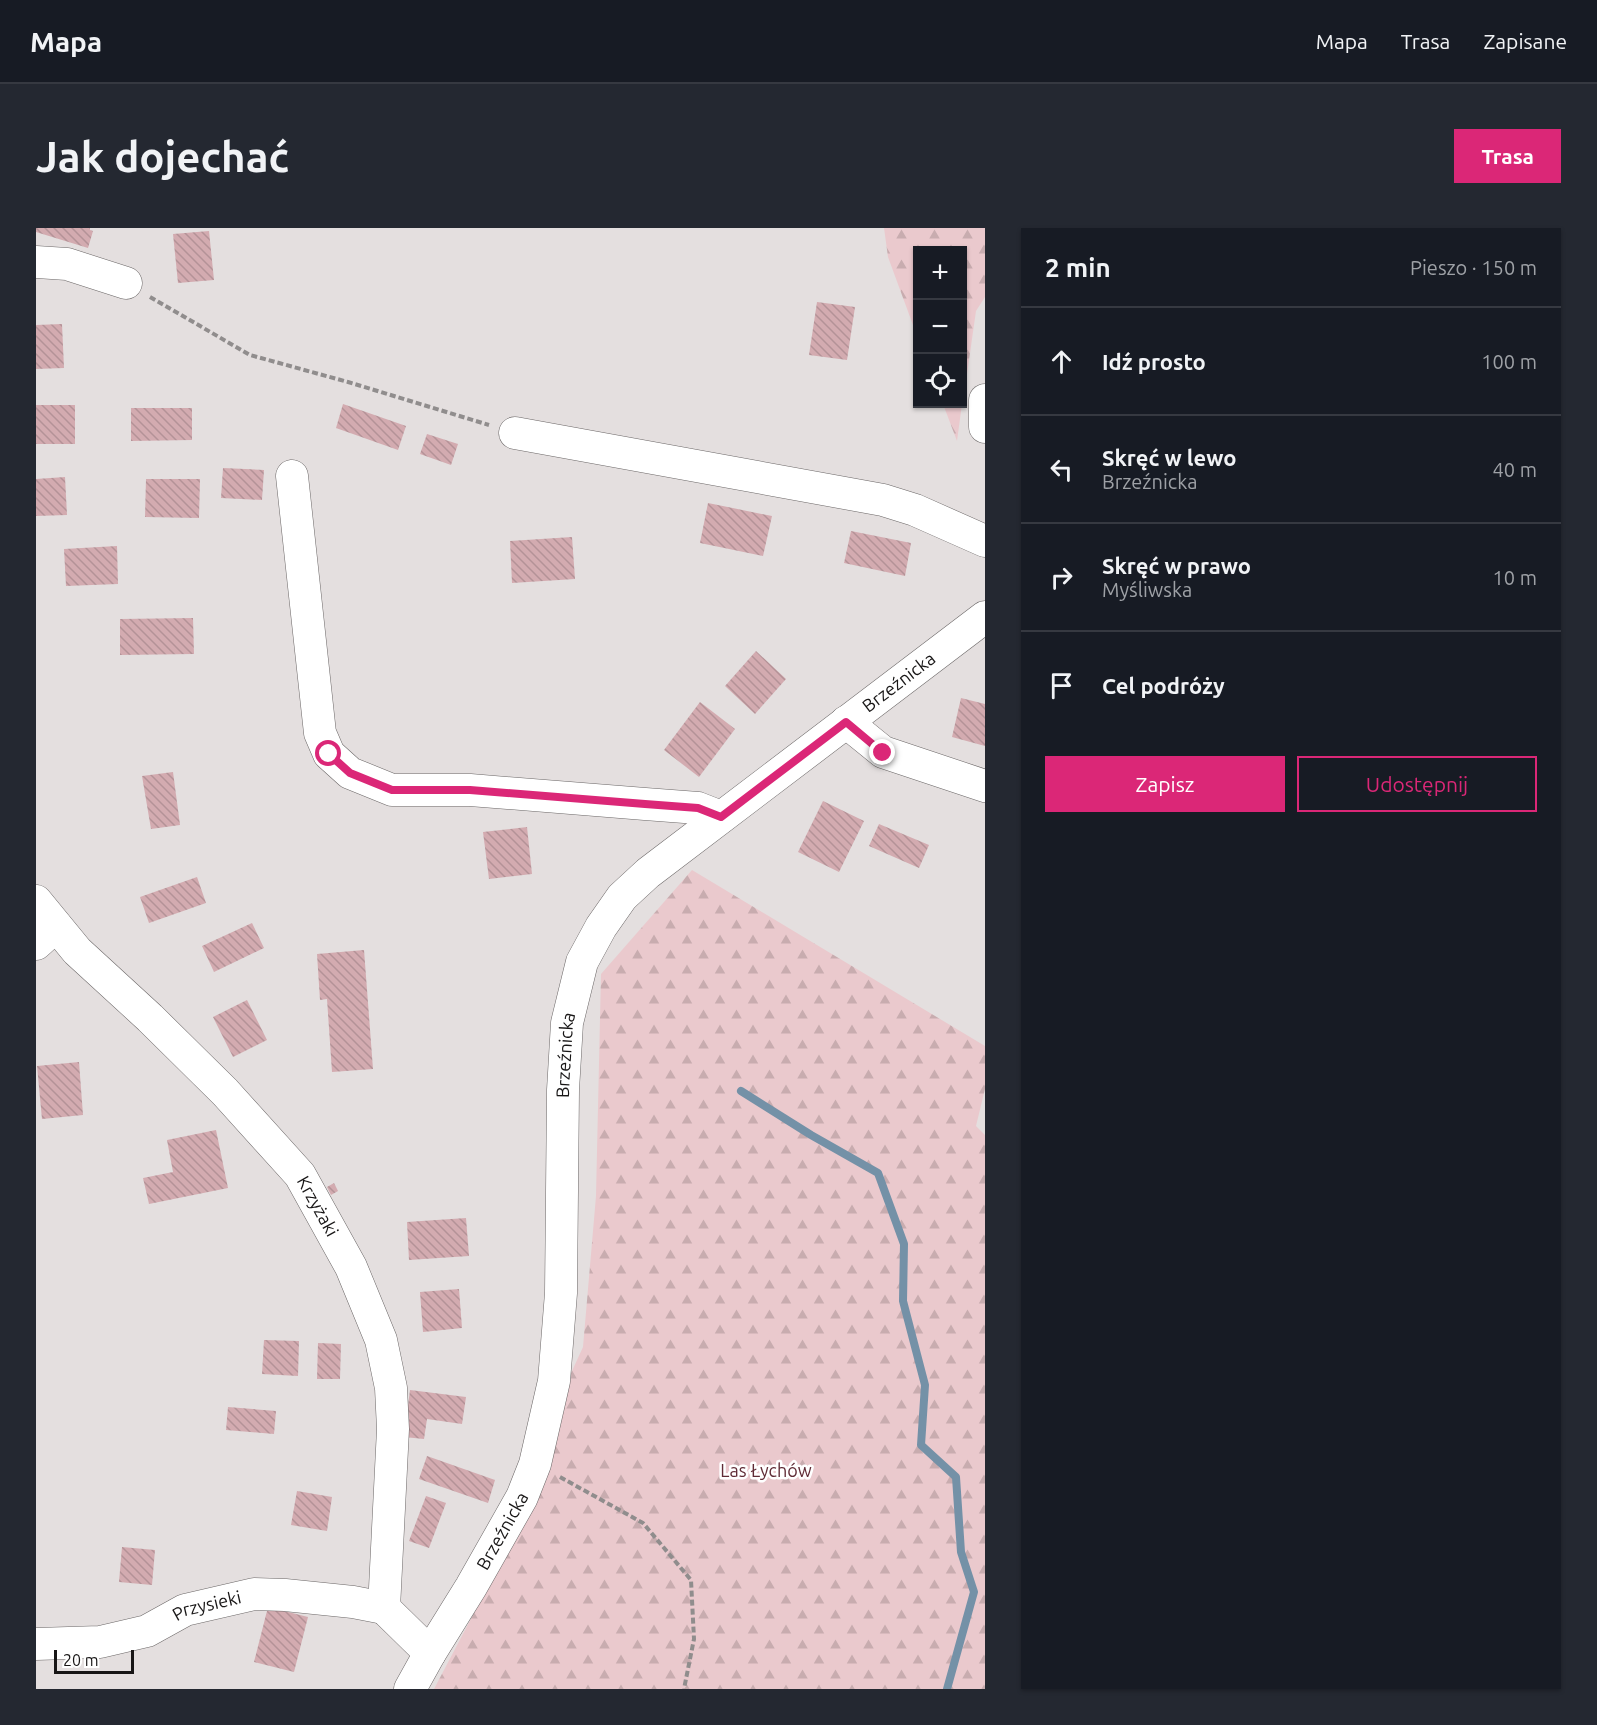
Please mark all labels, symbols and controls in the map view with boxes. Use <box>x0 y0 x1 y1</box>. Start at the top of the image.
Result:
text: Mapa <box>30 26 102 57</box>
text: Mapa <box>1316 29 1368 53</box>
text: Trasa <box>1401 29 1450 53</box>
text: Zapisane <box>1483 29 1567 53</box>
button: Trasa <box>1454 129 1561 183</box>
text: Jak dojechać <box>36 133 289 180</box>
map controls <box>913 246 967 408</box>
button: + <box>913 246 967 300</box>
text: 2 min <box>1045 253 1111 282</box>
text: Pieszo · 150 m <box>1410 256 1537 279</box>
button: − <box>913 300 967 354</box>
icon: ahead <box>1045 345 1078 378</box>
text: Idź prosto <box>1102 349 1206 374</box>
text: 100 m <box>1481 350 1537 373</box>
button: locate <box>913 354 967 408</box>
text: Skręć w lewo <box>1102 445 1236 470</box>
icon: left <box>1045 453 1078 486</box>
text: 40 m <box>1493 458 1537 481</box>
text: Brzeźnicka <box>1102 470 1198 493</box>
text: Skręć w prawo <box>1102 553 1251 578</box>
icon: right <box>1045 561 1078 594</box>
text: 10 m <box>1493 566 1537 589</box>
text: Myśliwska <box>1102 578 1192 601</box>
street label: Brzeźnicka <box>858 648 939 716</box>
icon: arrive <box>1045 669 1078 702</box>
text: Cel podróży <box>1102 673 1225 698</box>
route end <box>869 739 895 765</box>
route start <box>315 740 341 766</box>
button: Zapisz <box>1045 756 1285 812</box>
button: Udostępnij <box>1297 756 1537 812</box>
street label: Brzeźnicka <box>552 1010 578 1098</box>
street label: Krzyżaki <box>294 1172 343 1240</box>
park label: Las Łychów <box>720 1460 812 1480</box>
street label: Brzeźnicka <box>472 1488 532 1573</box>
street label: Przysieki <box>168 1586 243 1624</box>
scale bar <box>54 1647 134 1674</box>
text: 20 m <box>63 1651 99 1669</box>

